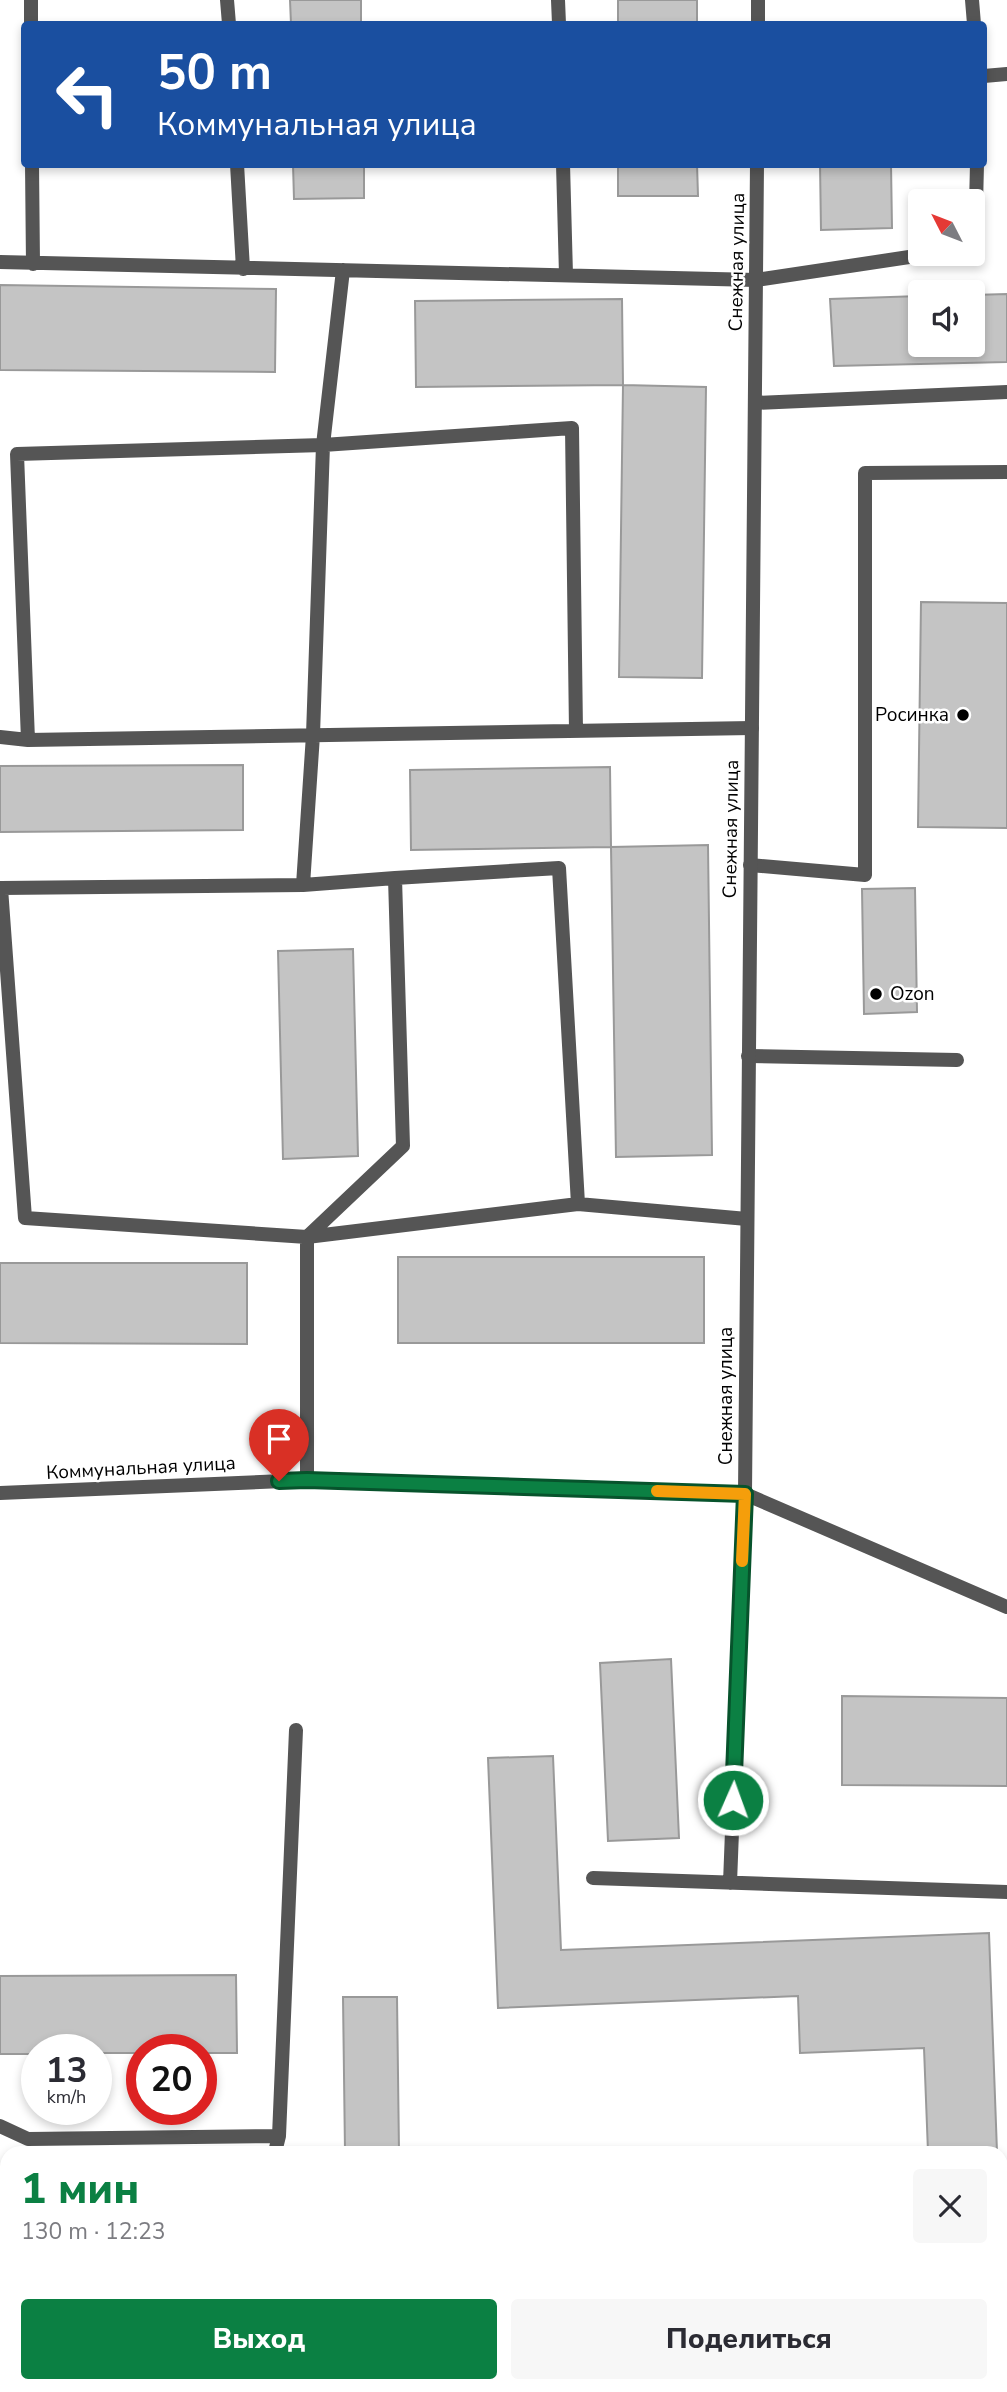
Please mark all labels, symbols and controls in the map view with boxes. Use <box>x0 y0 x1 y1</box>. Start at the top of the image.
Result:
text: 50 m <box>157 39 272 106</box>
icon: left <box>42 49 133 140</box>
text: Коммунальная улица <box>157 103 477 146</box>
north arrow <box>908 189 985 266</box>
map controls <box>908 189 985 357</box>
street label: Снежная улица <box>723 192 751 332</box>
button: sound <box>908 280 985 357</box>
place label: Росинка <box>875 702 949 728</box>
marker: Росинка <box>955 707 971 723</box>
street label: Снежная улица <box>717 759 745 899</box>
place label: Ozon <box>890 981 935 1007</box>
marker: Ozon <box>868 986 884 1002</box>
street label: Снежная улица <box>713 1327 739 1465</box>
pin <box>249 1409 309 1481</box>
icon: arrive <box>260 1420 298 1458</box>
street label: Коммунальная улица <box>46 1450 236 1486</box>
position arrow <box>696 1763 770 1837</box>
speed limit sign: 20 <box>126 2034 217 2125</box>
text: 13 <box>45 2047 88 2094</box>
text: km/h <box>47 2085 86 2109</box>
text: 1 мин <box>21 2161 139 2218</box>
button: close <box>913 2169 987 2243</box>
text: 130 m · 12:23 <box>21 2216 166 2247</box>
button: Выход <box>21 2299 497 2379</box>
button: Поделиться <box>511 2299 987 2379</box>

